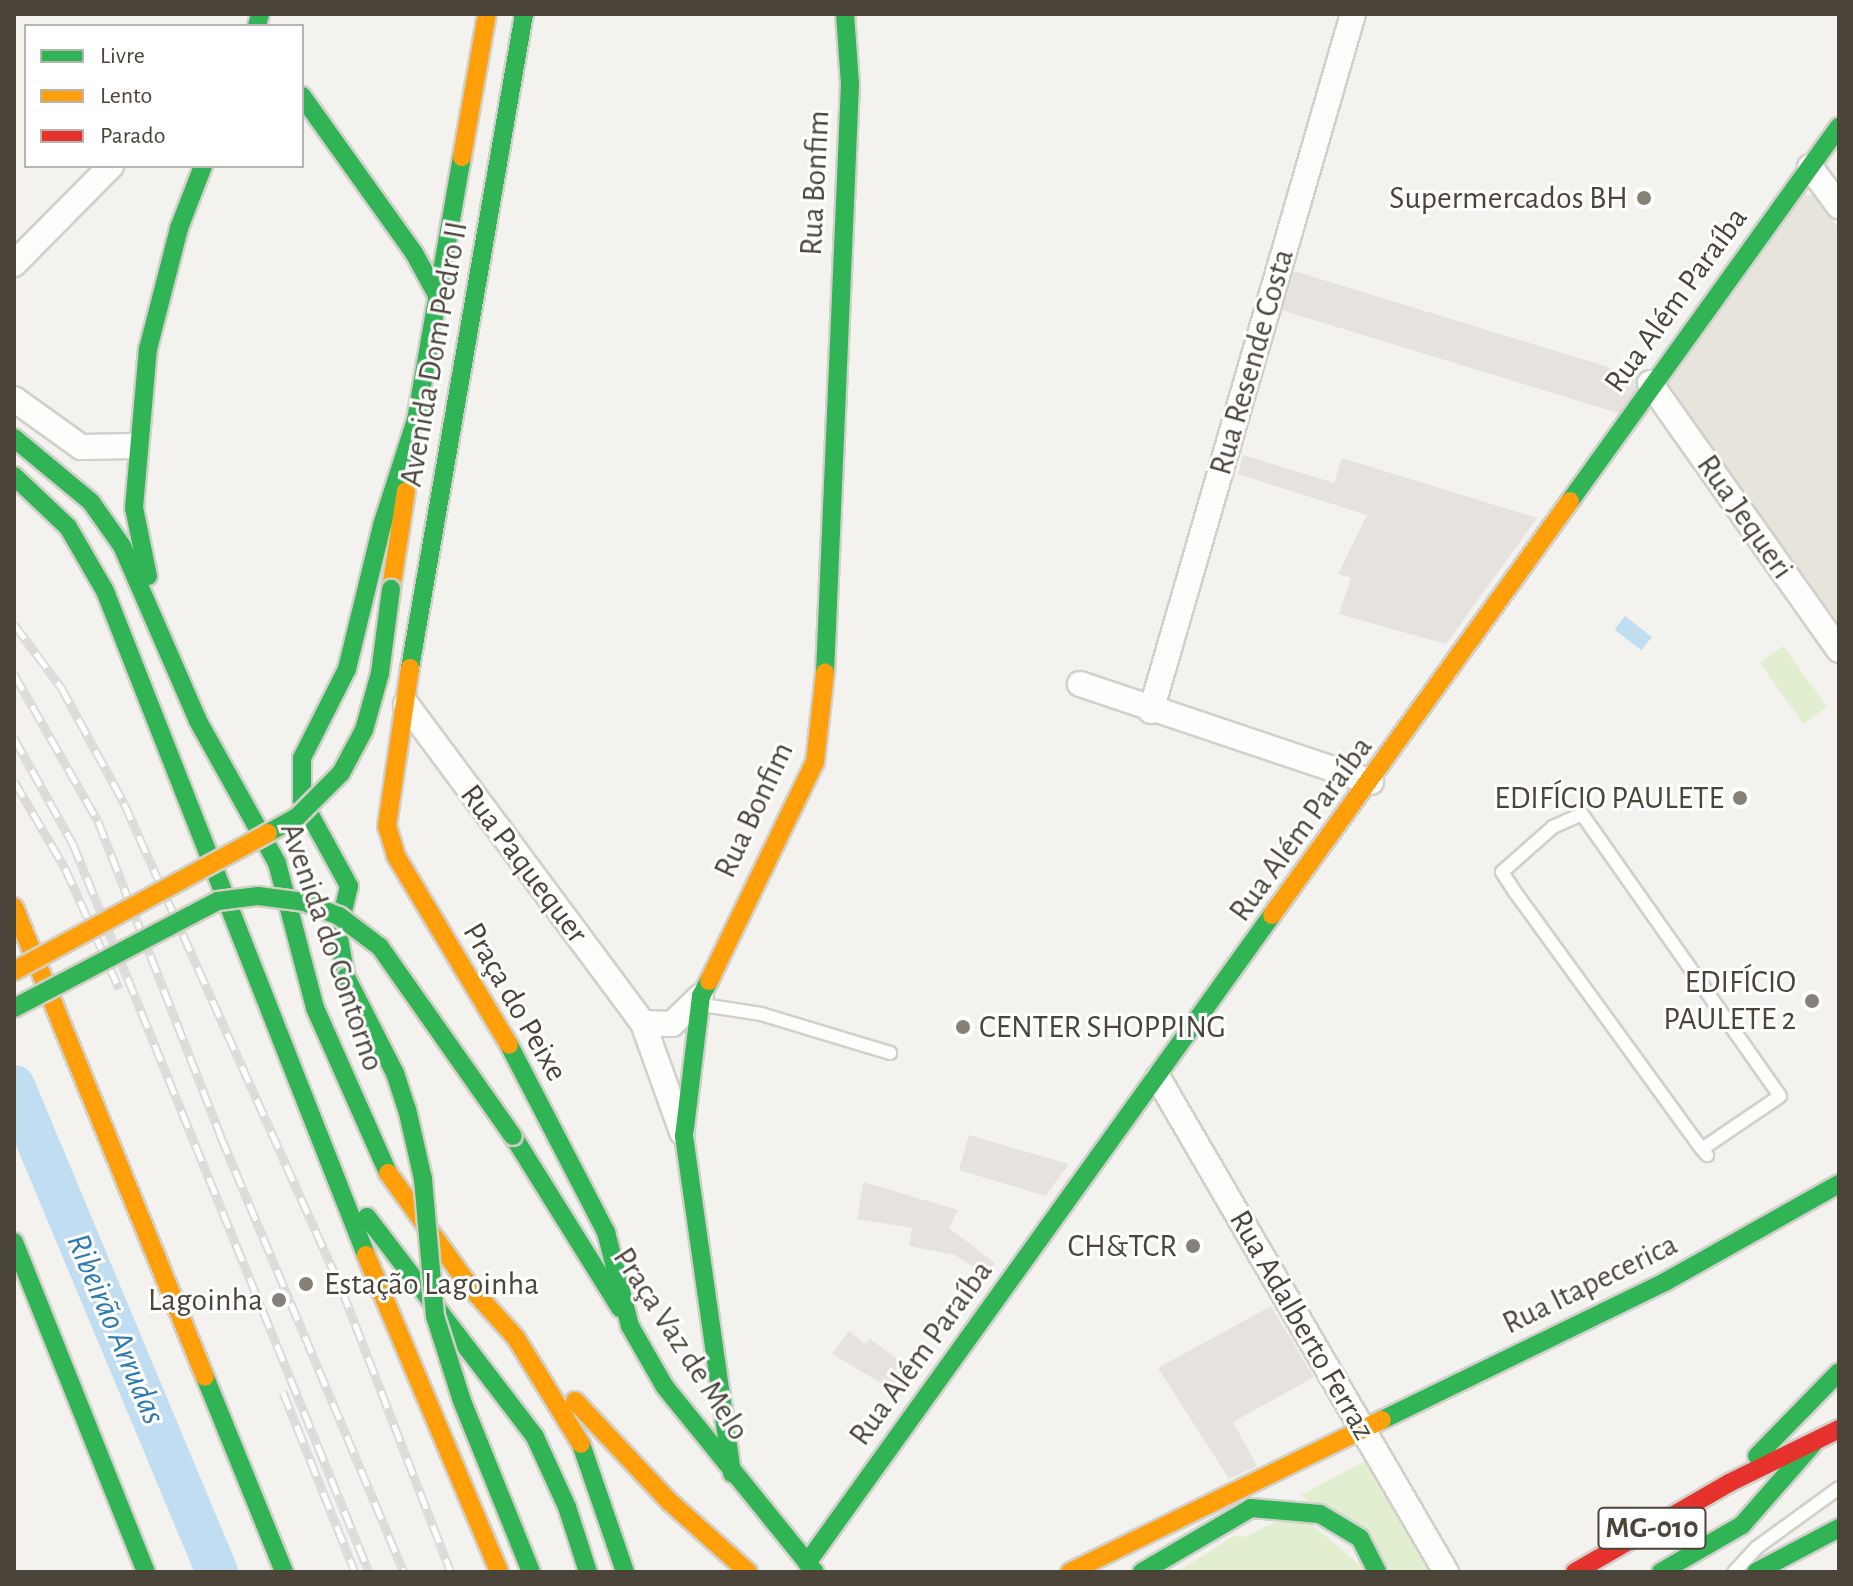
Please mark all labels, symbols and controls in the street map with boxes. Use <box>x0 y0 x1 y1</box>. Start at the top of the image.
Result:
legend <box>24 24 304 168</box>
text: Livre <box>100 44 145 68</box>
text: Lento <box>100 84 152 108</box>
street label: Rua Bonfim <box>792 109 838 257</box>
text: Parado <box>100 124 166 148</box>
place label: Supermercados BH <box>1389 179 1628 217</box>
marker: Supermercados BH <box>1635 189 1653 207</box>
street label: Rua Além Paraíba <box>1596 200 1756 400</box>
street label: Avenida Dom Pedro II <box>392 218 476 490</box>
street label: Rua Resende Costa <box>1201 245 1303 479</box>
street label: Rua Jequeri <box>1688 447 1802 587</box>
street label: Rua Além Paraíba <box>1221 729 1381 929</box>
street label: Rua Bonfim <box>706 736 802 884</box>
street label: Rua Paquequer <box>452 777 596 951</box>
place label: EDIFÍCIO PAULETE <box>1494 779 1724 817</box>
marker: EDIFÍCIO PAULETE <box>1731 789 1749 807</box>
street label: Avenida do Contorno <box>272 818 392 1076</box>
street label: Praça do Peixe <box>454 916 576 1088</box>
place label: EDIFÍCIO PAULETE 2 <box>1663 964 1796 1039</box>
marker: EDIFÍCIO PAULETE 2 <box>1803 992 1821 1010</box>
place label: CENTER SHOPPING <box>979 1008 1226 1046</box>
marker: CENTER SHOPPING <box>954 1018 972 1036</box>
street label: Rua Adalberto Ferraz <box>1221 1203 1383 1447</box>
street label: Rua Itapecerica <box>1496 1225 1684 1343</box>
place label: CH&TCR <box>1067 1227 1177 1265</box>
water label: Ribeirão Arrudas <box>57 1228 173 1430</box>
marker: CH&TCR <box>1184 1237 1202 1255</box>
street label: Praça Vaz de Melo <box>604 1240 758 1448</box>
street label: Rua Além Paraíba <box>841 1253 1001 1453</box>
place label: Estação Lagoinha <box>324 1265 539 1303</box>
marker: Estação Lagoinha <box>295 1273 317 1295</box>
place label: Lagoinha <box>148 1281 263 1319</box>
marker: Lagoinha <box>270 1291 288 1309</box>
road number: MG-010 <box>1596 1502 1708 1554</box>

